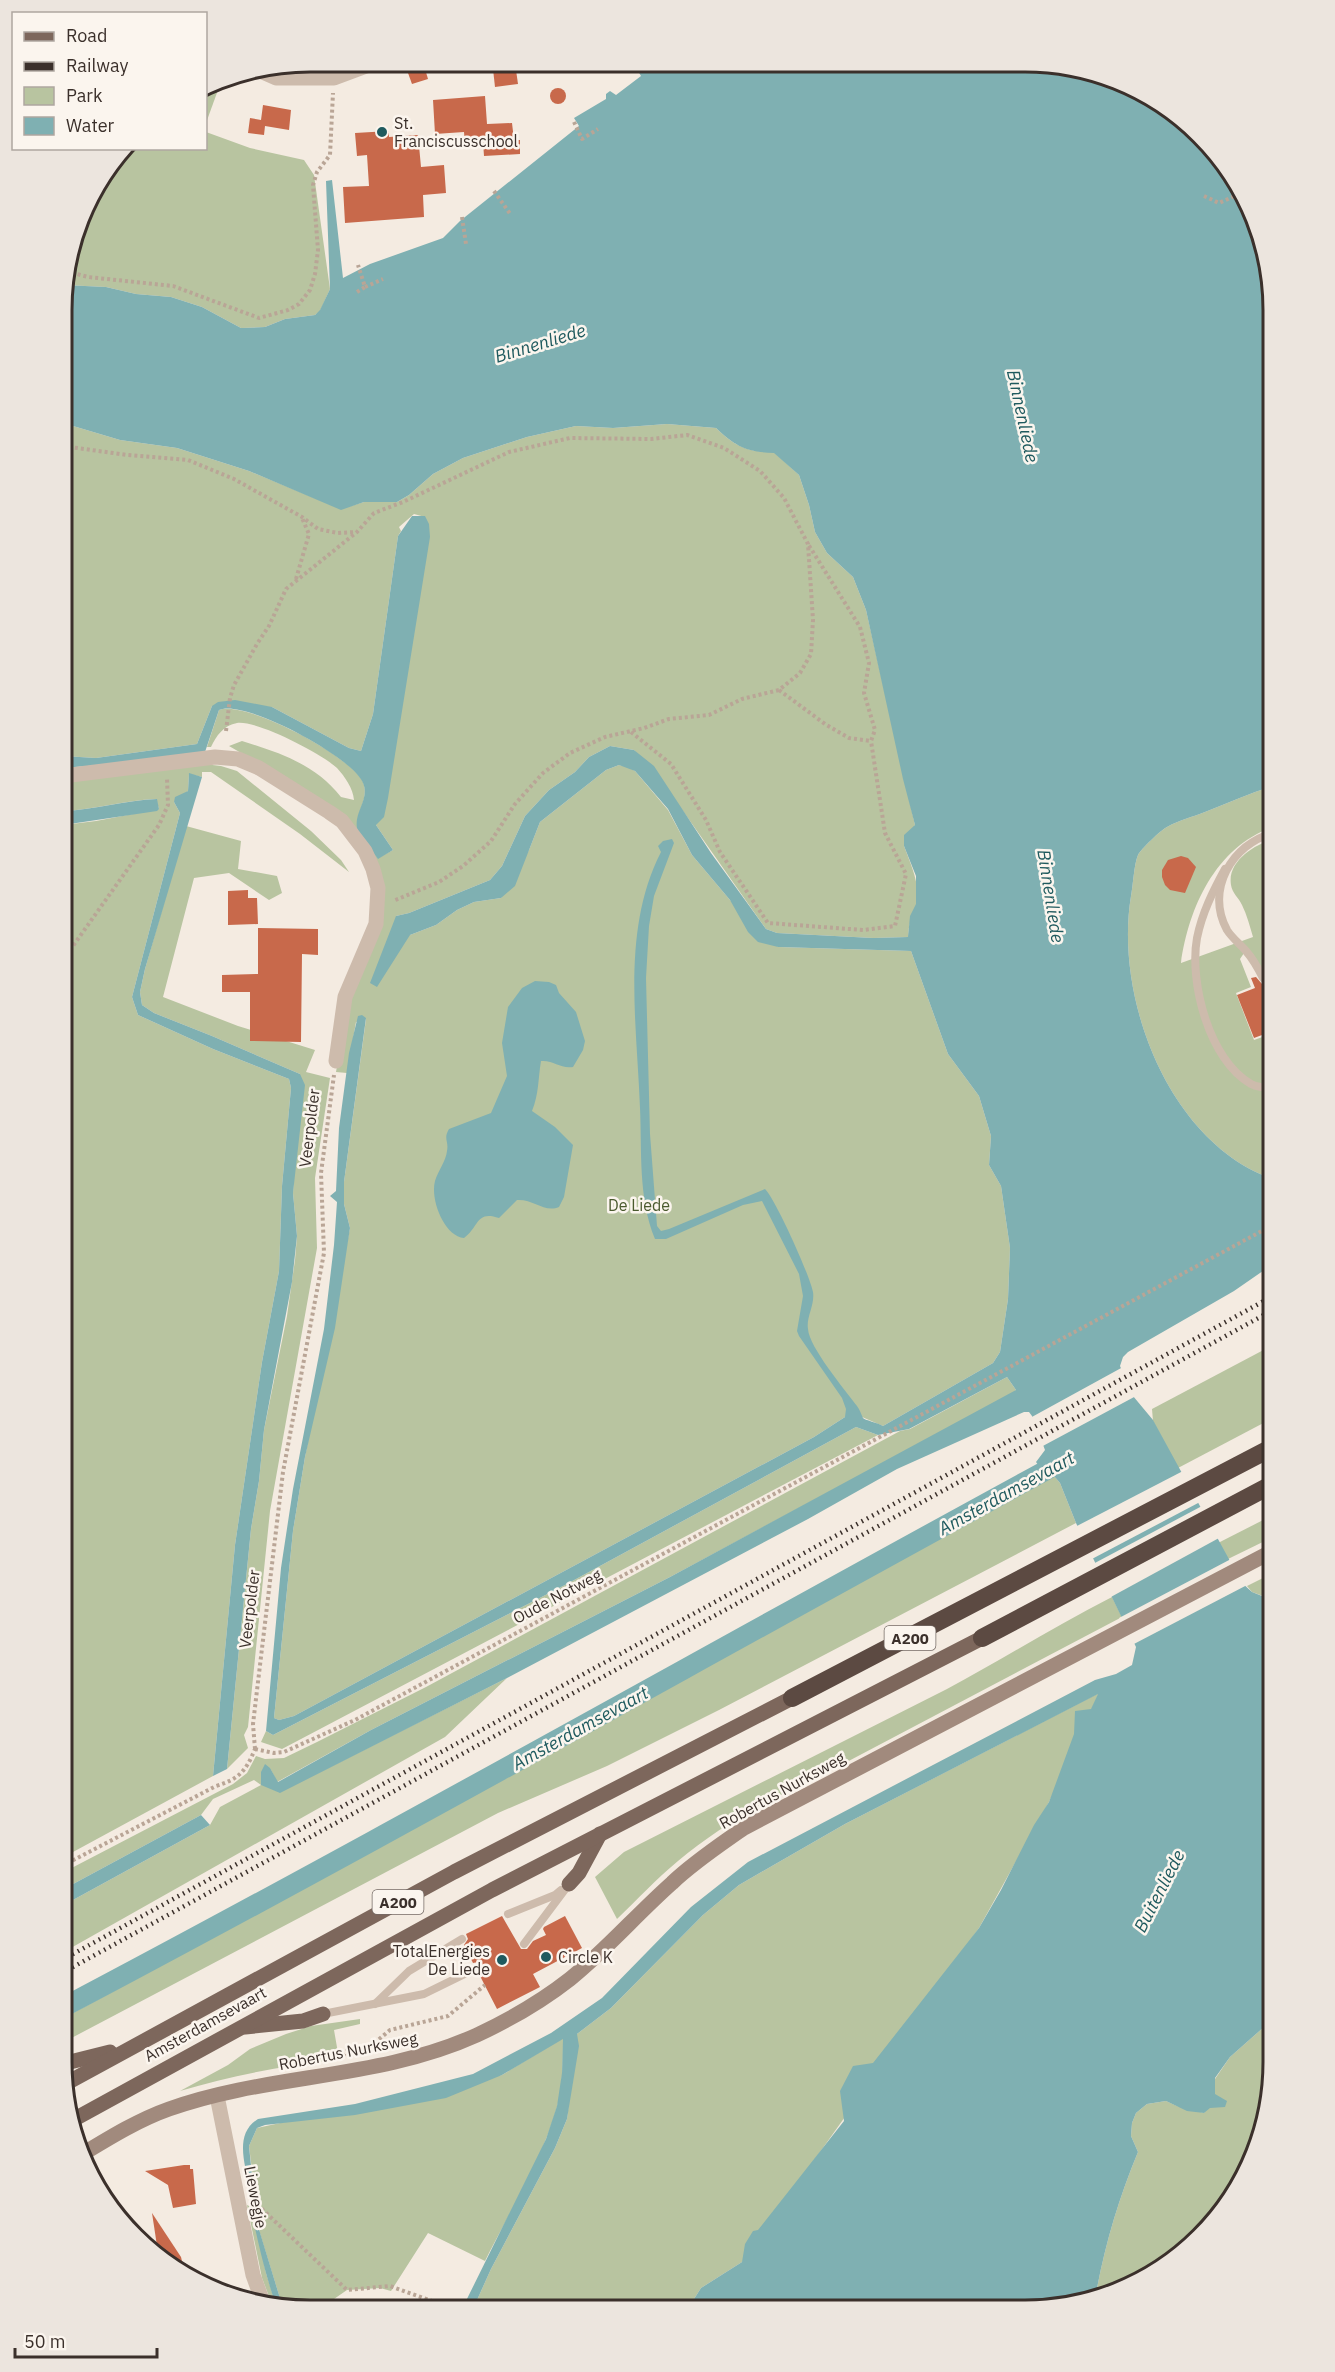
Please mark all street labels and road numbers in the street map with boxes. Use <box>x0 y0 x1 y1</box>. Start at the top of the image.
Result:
street label: Veerpolder <box>294 1087 324 1169</box>
street label: Oude Notweg <box>509 1564 605 1628</box>
street label: Veerpolder <box>234 1568 264 1650</box>
road number: A200 <box>884 1626 936 1650</box>
street label: Robertus Nurksweg <box>716 1747 849 1833</box>
road number: A200 <box>372 1890 424 1914</box>
street label: Amsterdamsevaart <box>140 1982 270 2066</box>
street label: Robertus Nurksweg <box>277 2028 420 2074</box>
street label: Liewegje <box>240 2164 272 2230</box>

